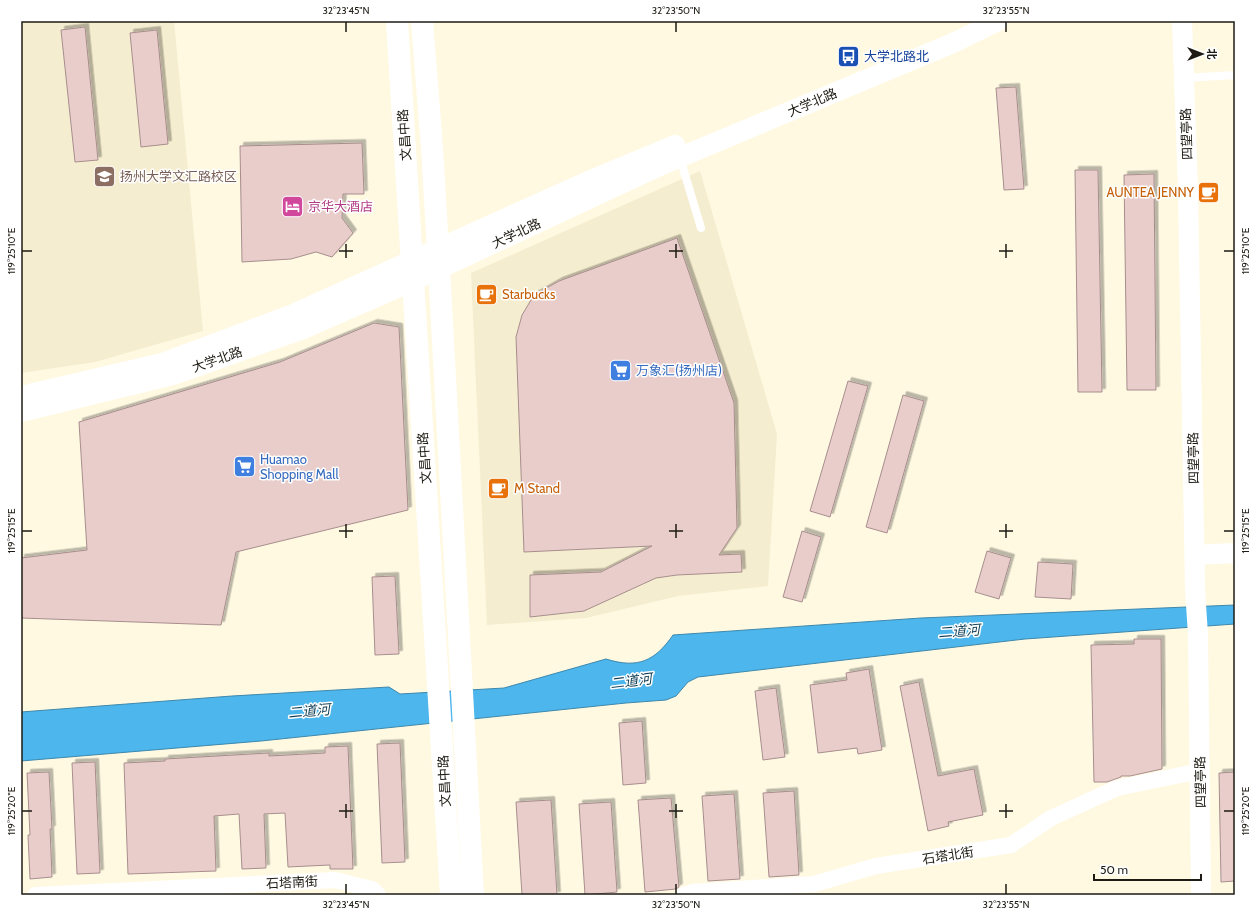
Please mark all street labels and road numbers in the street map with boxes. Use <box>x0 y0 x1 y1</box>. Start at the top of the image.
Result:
street label: 大学北路 <box>785 84 839 120</box>
street label: 文昌中路 <box>394 108 414 162</box>
street label: 四望亭路 <box>1177 108 1195 160</box>
street label: 大学北路 <box>489 215 543 251</box>
street label: 大学北路 <box>190 343 244 375</box>
street label: 文昌中路 <box>414 431 434 485</box>
street label: 四望亭路 <box>1185 432 1201 484</box>
street label: 文昌中路 <box>435 755 453 807</box>
street label: 四望亭路 <box>1192 756 1208 808</box>
street label: 石塔北街 <box>921 843 975 867</box>
street label: 石塔南街 <box>266 873 318 891</box>

